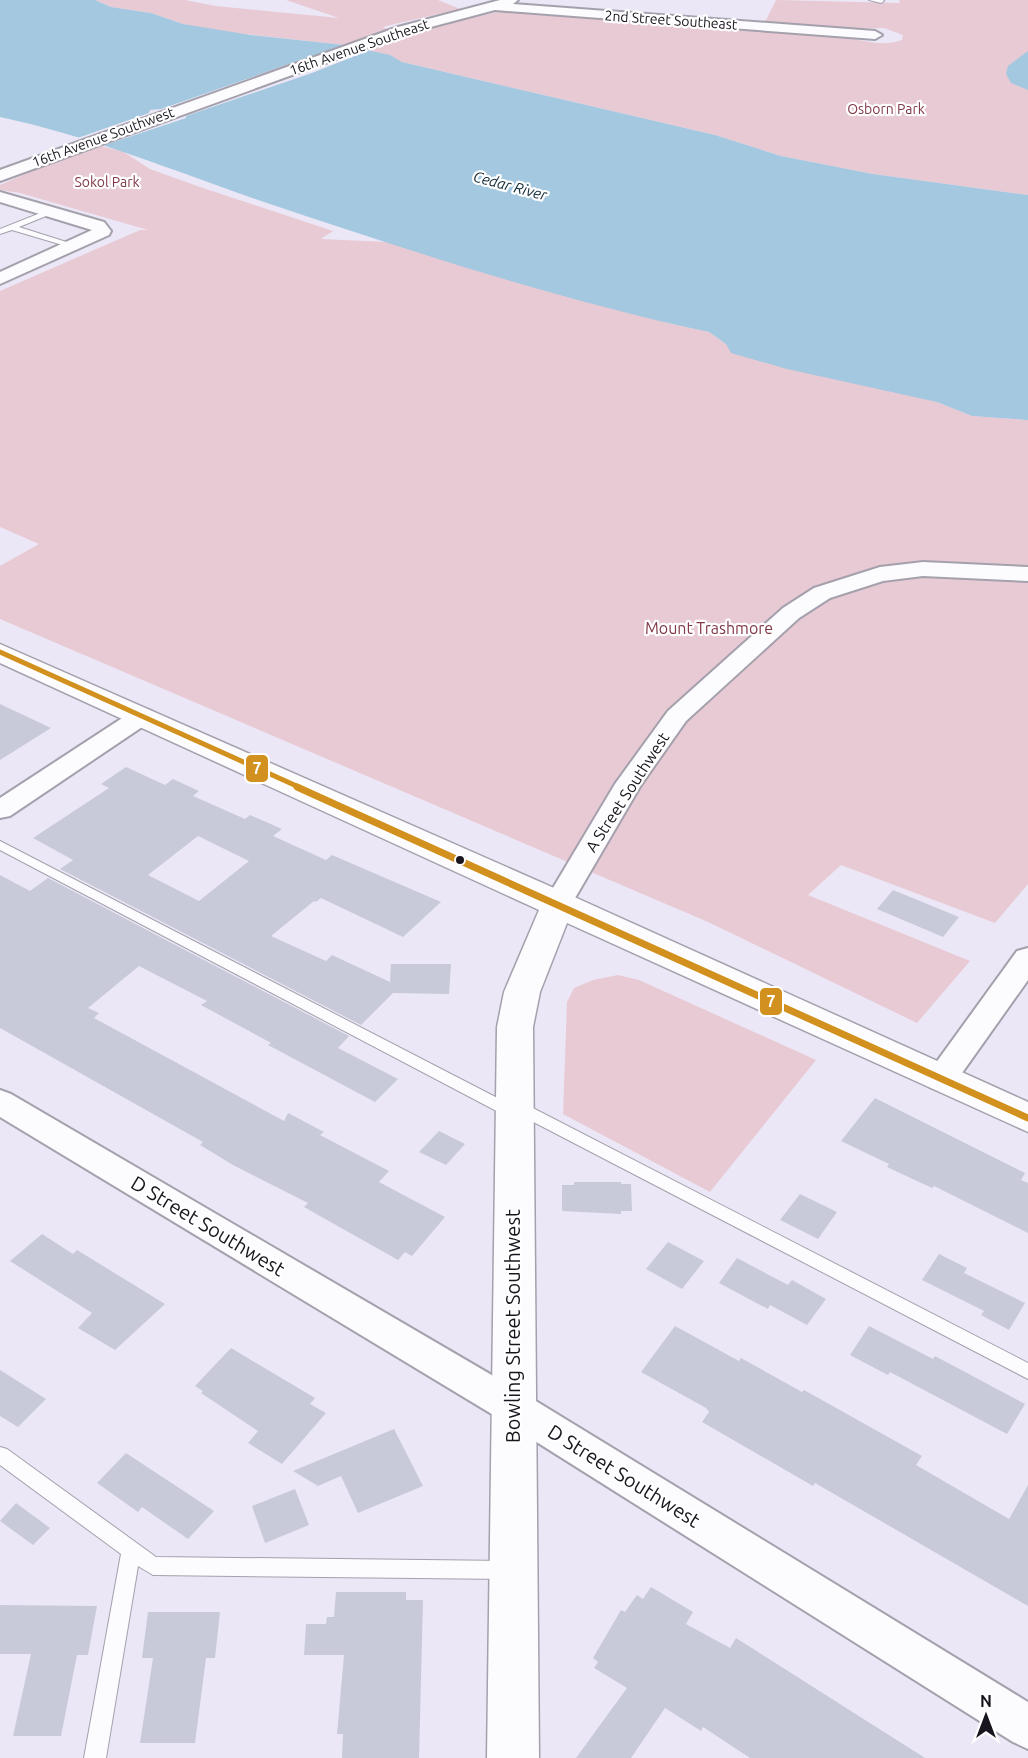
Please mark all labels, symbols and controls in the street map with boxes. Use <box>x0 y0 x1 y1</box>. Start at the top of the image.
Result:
street label: 2nd Street Southeast <box>604 7 738 33</box>
street label: 16th Avenue Southeast <box>287 15 431 78</box>
park label: Osborn Park <box>847 101 925 117</box>
street label: 16th Avenue Southwest <box>30 104 177 170</box>
water label: Cedar River <box>471 168 550 204</box>
park label: Sokol Park <box>74 174 140 190</box>
park label: Mount Trashmore <box>645 619 773 637</box>
street label: A Street Southwest <box>582 728 673 855</box>
line badge: 7 <box>245 754 269 783</box>
text: 7 <box>252 759 262 777</box>
unlabelled marker <box>454 854 466 866</box>
line badge: 7 <box>759 987 783 1016</box>
text: 7 <box>766 992 776 1010</box>
street label: D Street Southwest <box>127 1171 289 1281</box>
street label: Bowling Street Southwest <box>501 1209 524 1443</box>
street label: D Street Southwest <box>544 1419 705 1532</box>
north arrow <box>956 1686 1016 1746</box>
text: N <box>980 1692 992 1710</box>

